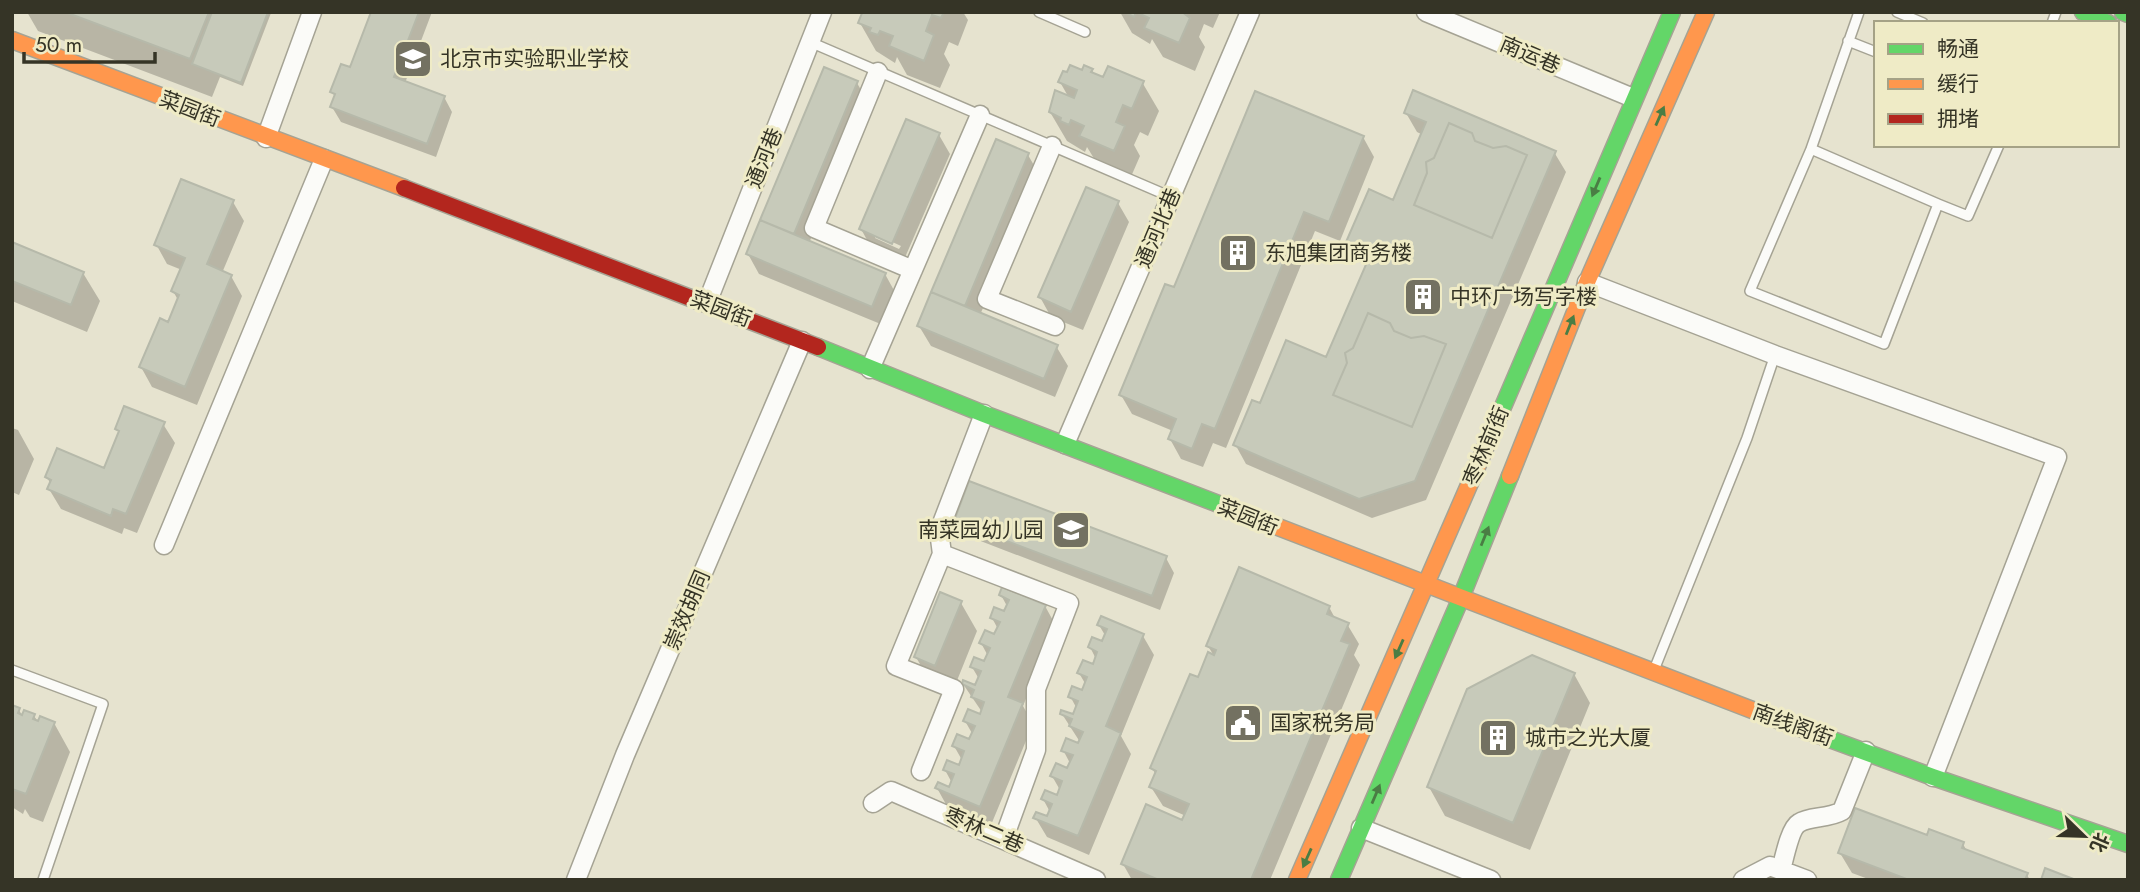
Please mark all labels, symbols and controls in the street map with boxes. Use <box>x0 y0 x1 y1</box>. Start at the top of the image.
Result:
scale bar <box>24 21 156 65</box>
legend <box>1874 21 2119 147</box>
street label: 南运巷 <box>1495 29 1565 81</box>
text: 50 m <box>35 30 82 60</box>
text: 畅通 <box>1937 34 1979 64</box>
school or university icon: 北京市实验职业学校 <box>392 38 434 80</box>
place label: 北京市实验职业学校 <box>440 44 629 74</box>
text: 缓行 <box>1937 69 1979 99</box>
street label: 菜园街 <box>155 84 225 134</box>
text: 拥堵 <box>1937 104 1979 134</box>
one-way arrow <box>1655 106 1666 127</box>
street label: 通河巷 <box>738 123 790 193</box>
one-way arrow <box>1590 177 1602 197</box>
street label: 通河北巷 <box>1128 183 1188 273</box>
building icon: 东旭集团商务楼 <box>1217 232 1259 274</box>
place label: 东旭集团商务楼 <box>1265 238 1412 268</box>
building icon: 中环广场写字楼 <box>1402 276 1444 318</box>
place label: 中环广场写字楼 <box>1450 282 1597 312</box>
street label: 菜园街 <box>686 284 756 334</box>
one-way arrow <box>1564 315 1575 336</box>
street label: 枣林前街 <box>1456 401 1516 491</box>
street label: 菜园街 <box>1213 491 1283 543</box>
school or university icon: 南菜园幼儿园 <box>1050 509 1092 551</box>
place label: 南菜园幼儿园 <box>918 515 1044 545</box>
one-way arrow <box>1480 526 1491 547</box>
street label: 崇效胡同 <box>657 565 717 655</box>
one-way arrow <box>1393 639 1404 660</box>
street label: 南线阁街 <box>1748 697 1838 753</box>
public building icon: 国家税务局 <box>1222 702 1264 744</box>
place label: 国家税务局 <box>1270 708 1375 738</box>
building icon: 城市之光大厦 <box>1477 717 1519 759</box>
place label: 城市之光大厦 <box>1525 723 1651 753</box>
one-way arrow <box>1371 784 1382 805</box>
street label: 枣林二巷 <box>939 800 1029 860</box>
north arrow <box>2049 801 2119 871</box>
text: 北 <box>2083 828 2115 856</box>
one-way arrow <box>1301 848 1313 868</box>

